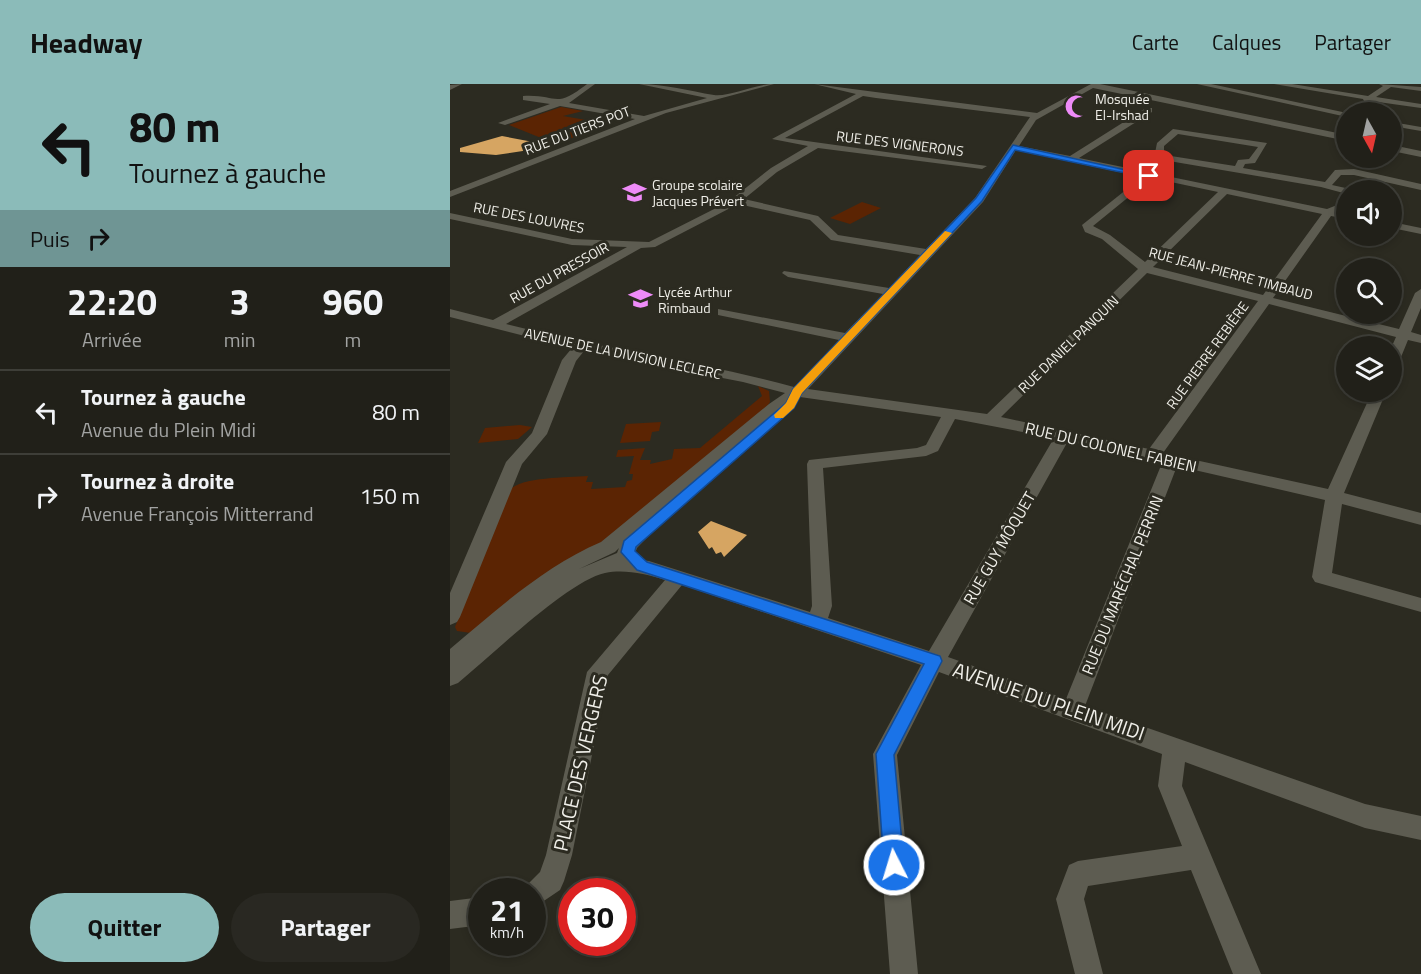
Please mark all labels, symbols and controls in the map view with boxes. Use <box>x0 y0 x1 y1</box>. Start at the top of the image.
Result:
text: Headway <box>30 21 142 64</box>
text: Carte <box>1132 26 1179 58</box>
text: Calques <box>1212 26 1281 58</box>
text: Partager <box>1314 26 1391 58</box>
place label: Mosquée El-Irshad <box>1095 88 1150 125</box>
mosque icon: Mosquée El-Irshad <box>1064 93 1090 119</box>
text: 80 m <box>129 94 221 158</box>
street label: RUE DU TIERS POT <box>521 100 634 160</box>
north arrow <box>1336 102 1402 168</box>
map controls <box>1336 102 1402 402</box>
icon: left <box>30 108 108 186</box>
street label: RUE DES VIGNERONS <box>835 125 965 161</box>
pin <box>1123 150 1174 201</box>
text: Tournez à gauche <box>129 152 326 193</box>
icon: arrive <box>1132 159 1165 192</box>
place label: Groupe scolaire Jacques Prévert <box>652 174 744 211</box>
school or university icon: Groupe scolaire Jacques Prévert <box>621 179 647 205</box>
button: sound <box>1336 180 1402 246</box>
street label: RUE DES LOUVRES <box>472 196 586 238</box>
text: Puis <box>30 222 70 256</box>
icon: right <box>82 222 115 255</box>
street label: RUE DU PRESSOIR <box>505 236 613 308</box>
street label: RUE JEAN-PIERRE TIMBAUD <box>1147 241 1315 305</box>
button: search <box>1336 258 1402 324</box>
text: 22:20 <box>67 274 157 329</box>
text: 3 <box>230 274 250 329</box>
text: 960 <box>323 274 383 329</box>
place label: Lycée Arthur Rimbaud <box>658 281 732 318</box>
school or university icon: Lycée Arthur Rimbaud <box>627 286 653 312</box>
street label: RUE DANIEL PANQUIN <box>1013 290 1123 398</box>
street label: RUE PIERRE REBIÈRE <box>1161 297 1253 413</box>
street label: AVENUE DE LA DIVISION LECLERC <box>523 322 724 384</box>
text: Arrivée <box>82 324 142 355</box>
text: min <box>224 324 256 355</box>
text: m <box>344 324 361 355</box>
button: layers <box>1336 336 1402 402</box>
text: Tournez à gauche <box>81 380 246 414</box>
text: 80 m <box>372 395 420 429</box>
icon: left <box>30 396 63 429</box>
text: Avenue du Plein Midi <box>81 414 256 445</box>
street label: RUE DU COLONEL FABIEN <box>1023 416 1199 478</box>
text: Tournez à droite <box>81 464 234 498</box>
text: 150 m <box>360 479 420 513</box>
icon: right <box>30 480 63 513</box>
street label: RUE GUY MÔQUET <box>957 487 1041 609</box>
street label: RUE DU MARÉCHAL PERRIN <box>1075 492 1169 678</box>
text: Avenue François Mitterrand <box>81 498 313 529</box>
street label: AVENUE DU PLEIN MIDI <box>949 654 1149 748</box>
street label: PLACE DES VERGERS <box>545 672 615 854</box>
position arrow <box>862 833 926 897</box>
speed limit sign: 30 <box>558 878 636 956</box>
text: 21 <box>490 887 524 933</box>
button: Quitter <box>30 893 219 962</box>
button: Partager <box>231 893 420 962</box>
text: km/h <box>490 921 524 944</box>

